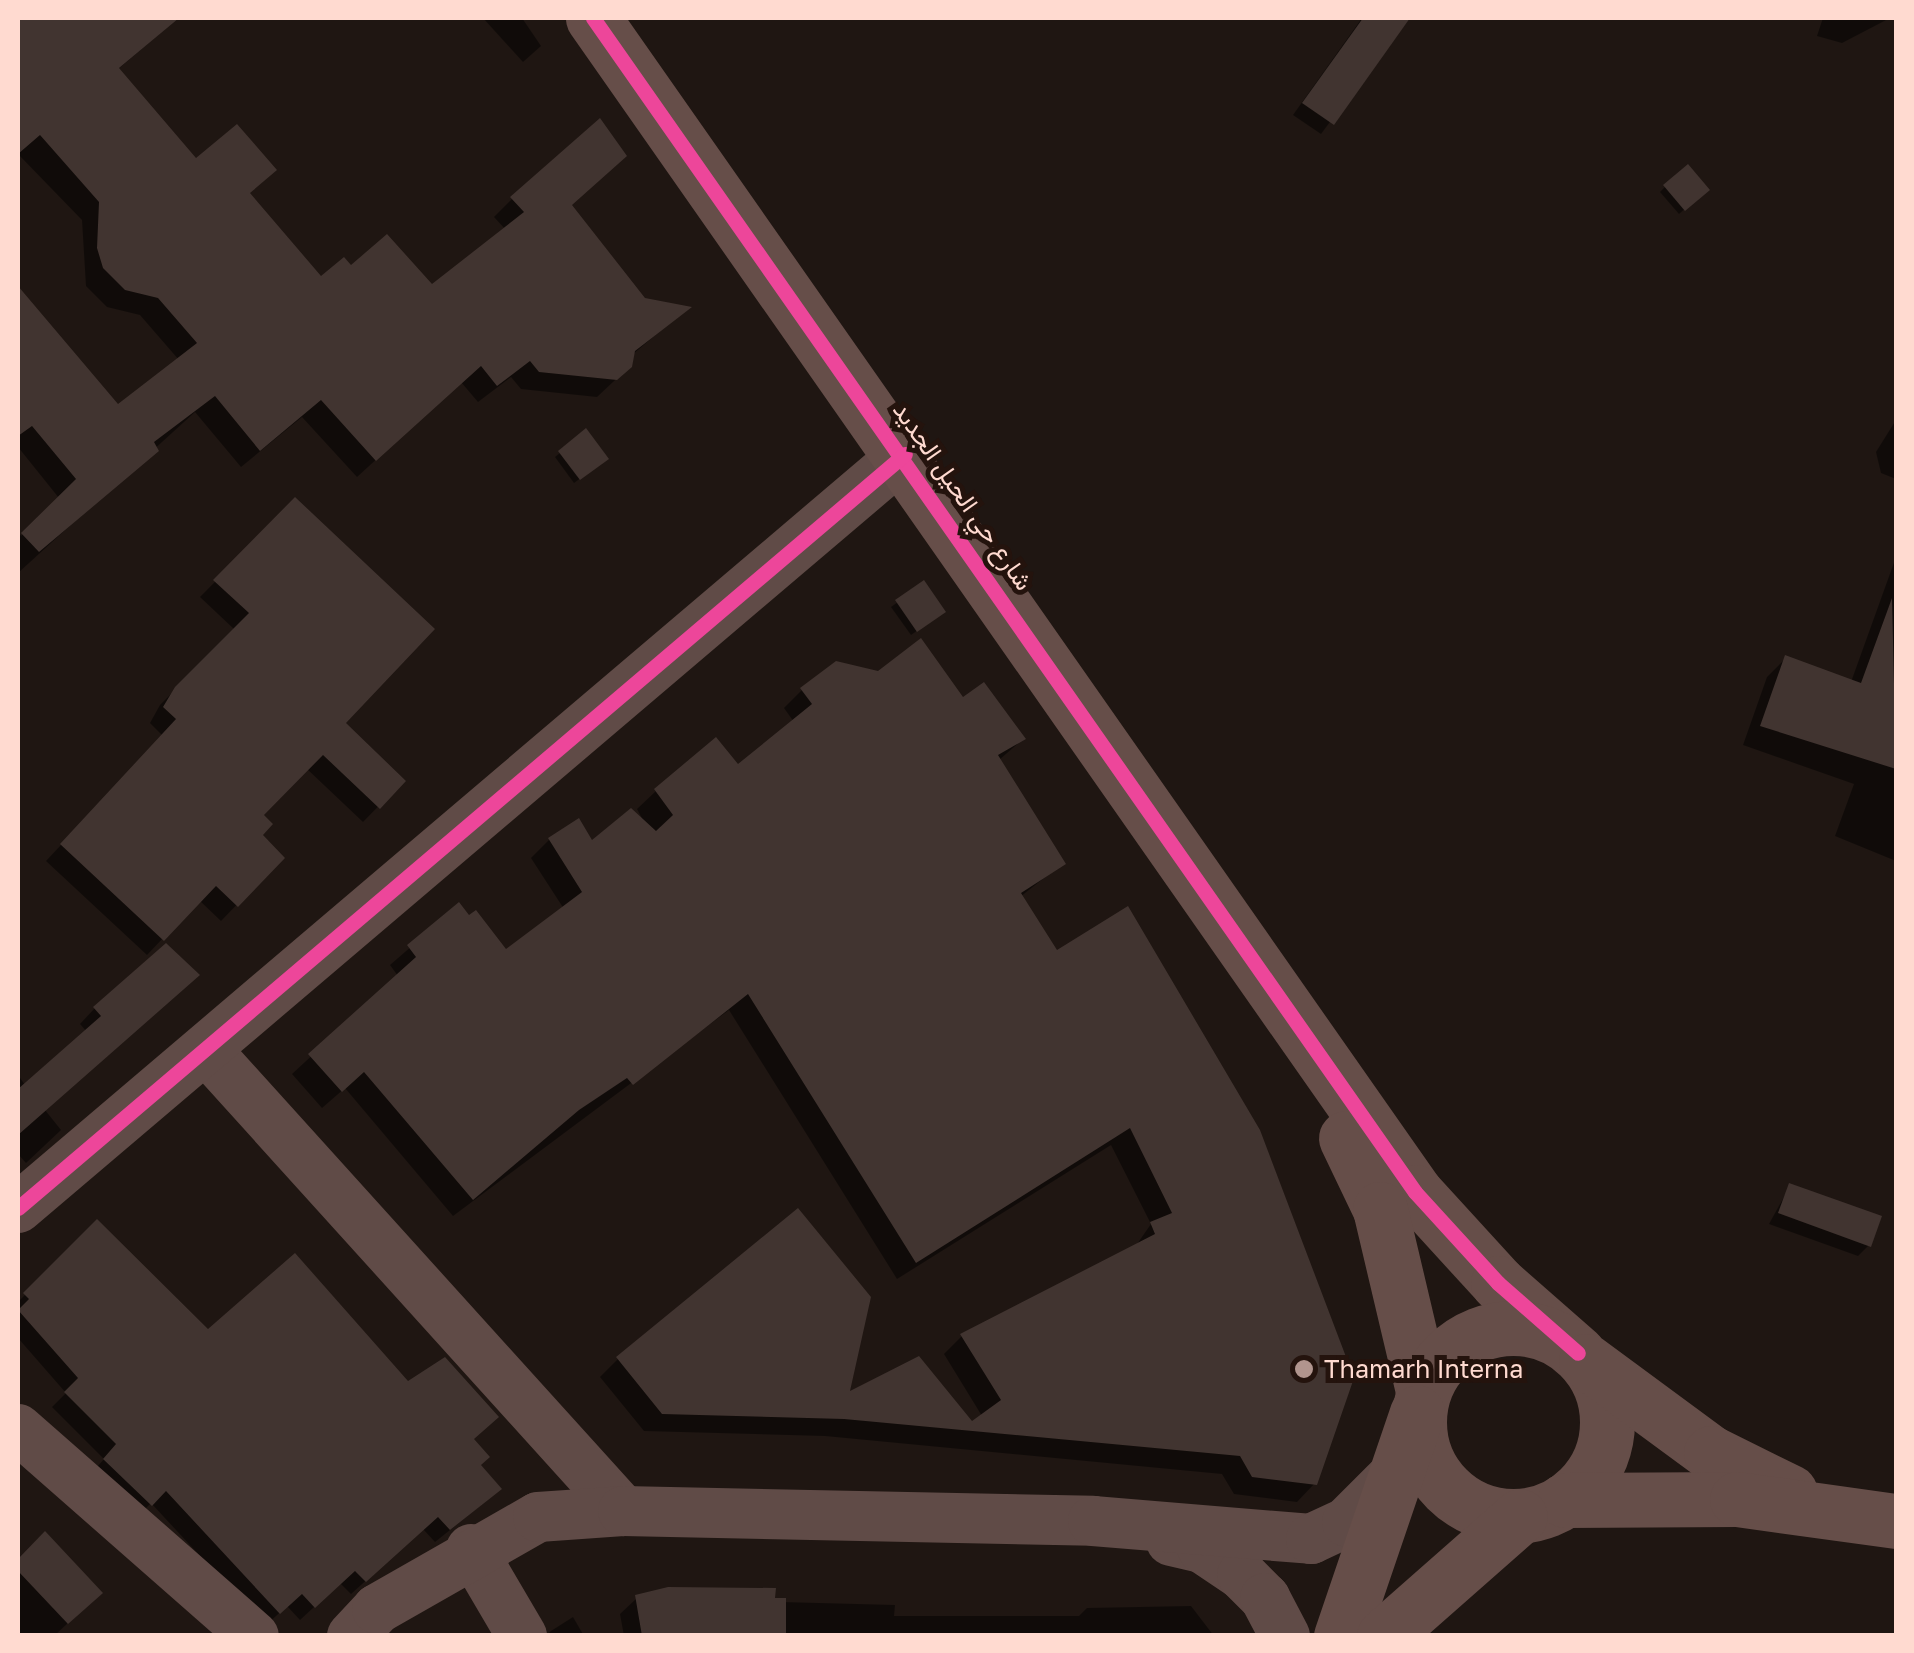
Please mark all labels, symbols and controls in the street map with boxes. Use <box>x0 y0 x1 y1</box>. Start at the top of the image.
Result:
street label: شارع حي الحيل الجديد <box>887 396 1039 596</box>
place label: Thamarh Interna <box>1324 1354 1523 1384</box>
marker: Thamarh Interna <box>1293 1358 1315 1380</box>

